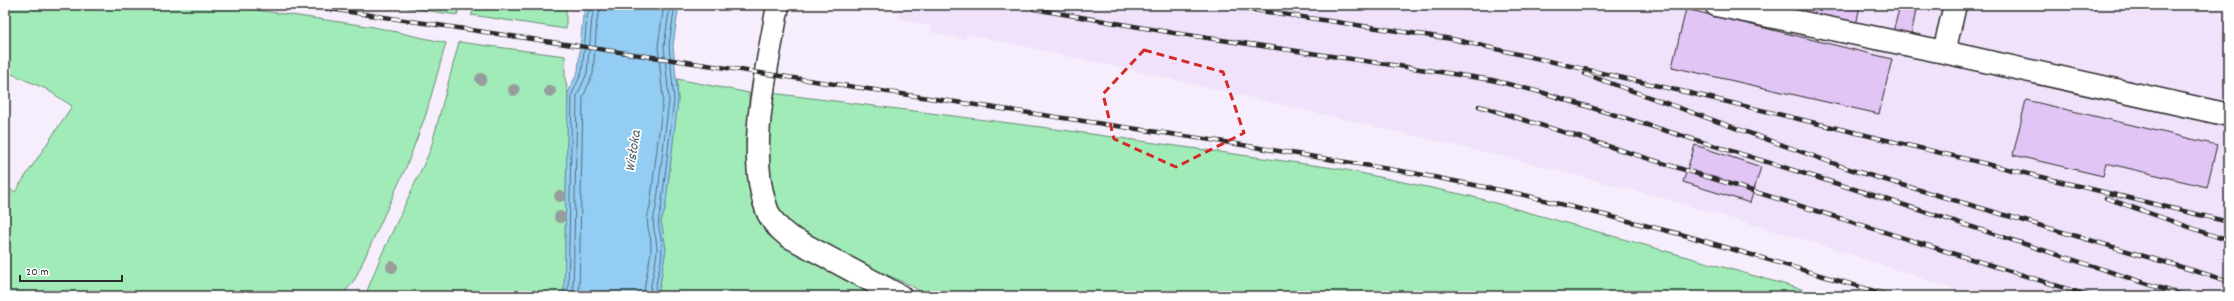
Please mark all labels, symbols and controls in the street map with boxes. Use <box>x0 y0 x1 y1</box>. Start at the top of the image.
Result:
water label: Wisłoka <box>620 128 648 173</box>
scale bar <box>20 257 122 283</box>
text: 20 m <box>26 264 49 281</box>

